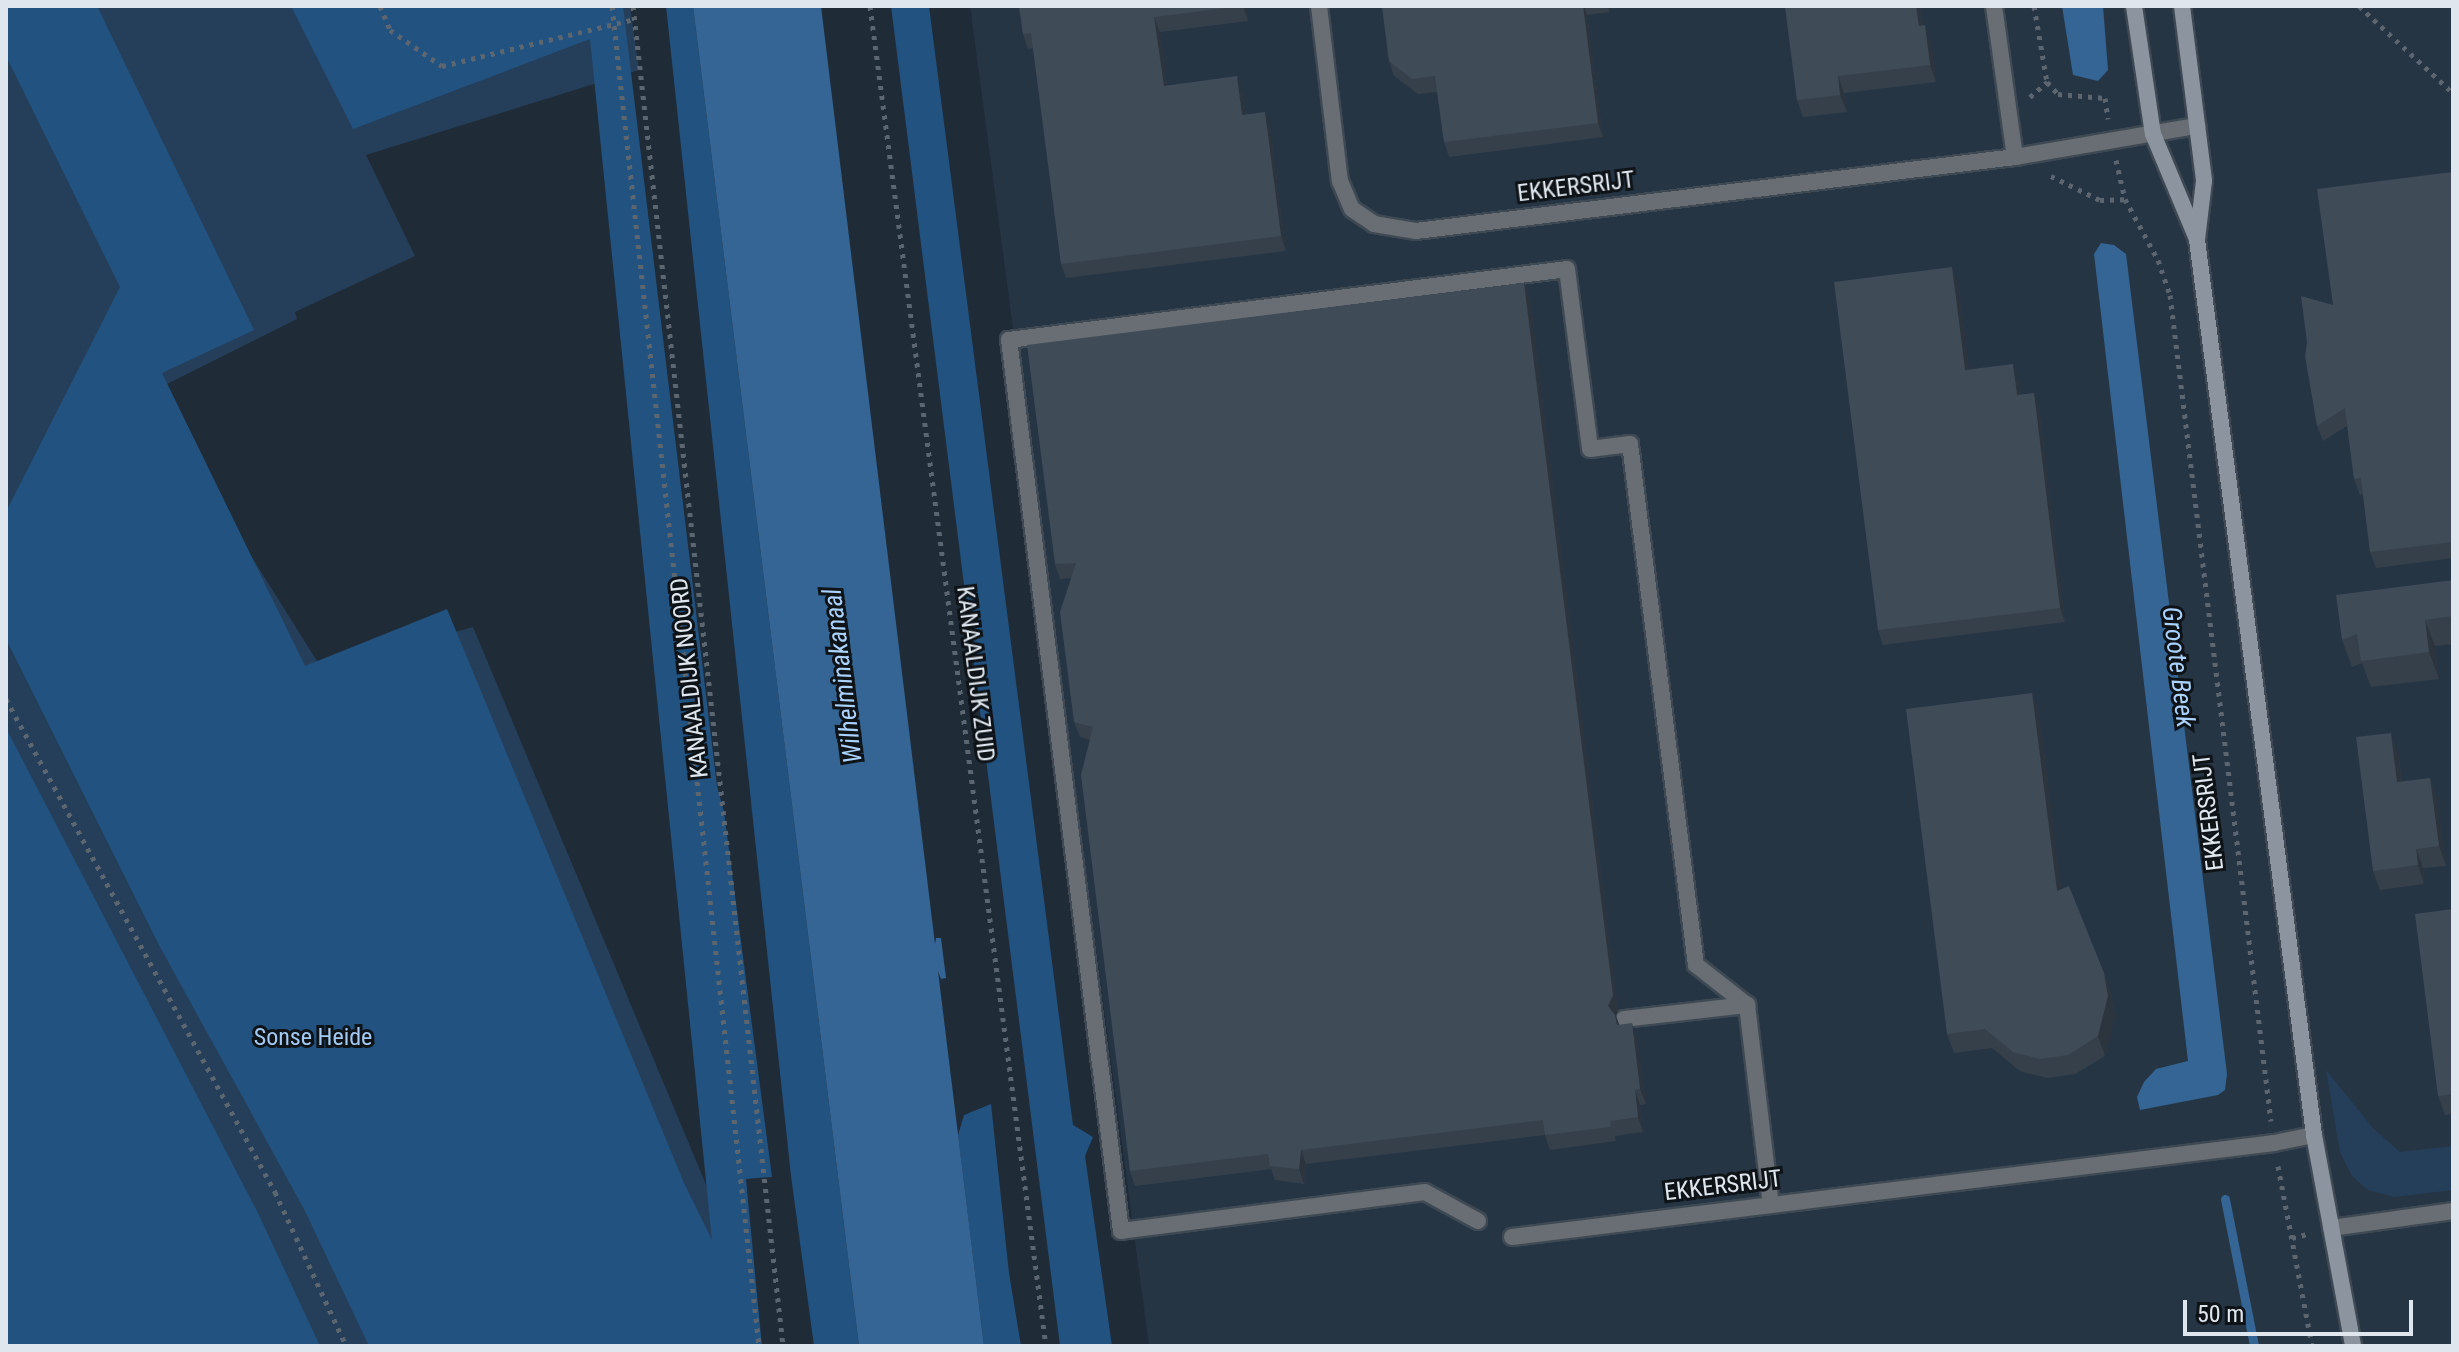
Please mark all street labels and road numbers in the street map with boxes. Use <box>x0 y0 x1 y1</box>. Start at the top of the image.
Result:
street label: EKKERSRIJT <box>1516 166 1636 208</box>
street label: KANAALDIJK NOORD <box>665 576 715 780</box>
street label: KANAALDIJK ZUID <box>950 585 1000 763</box>
street label: EKKERSRIJT <box>2188 752 2230 872</box>
street label: EKKERSRIJT <box>1663 1165 1783 1207</box>

